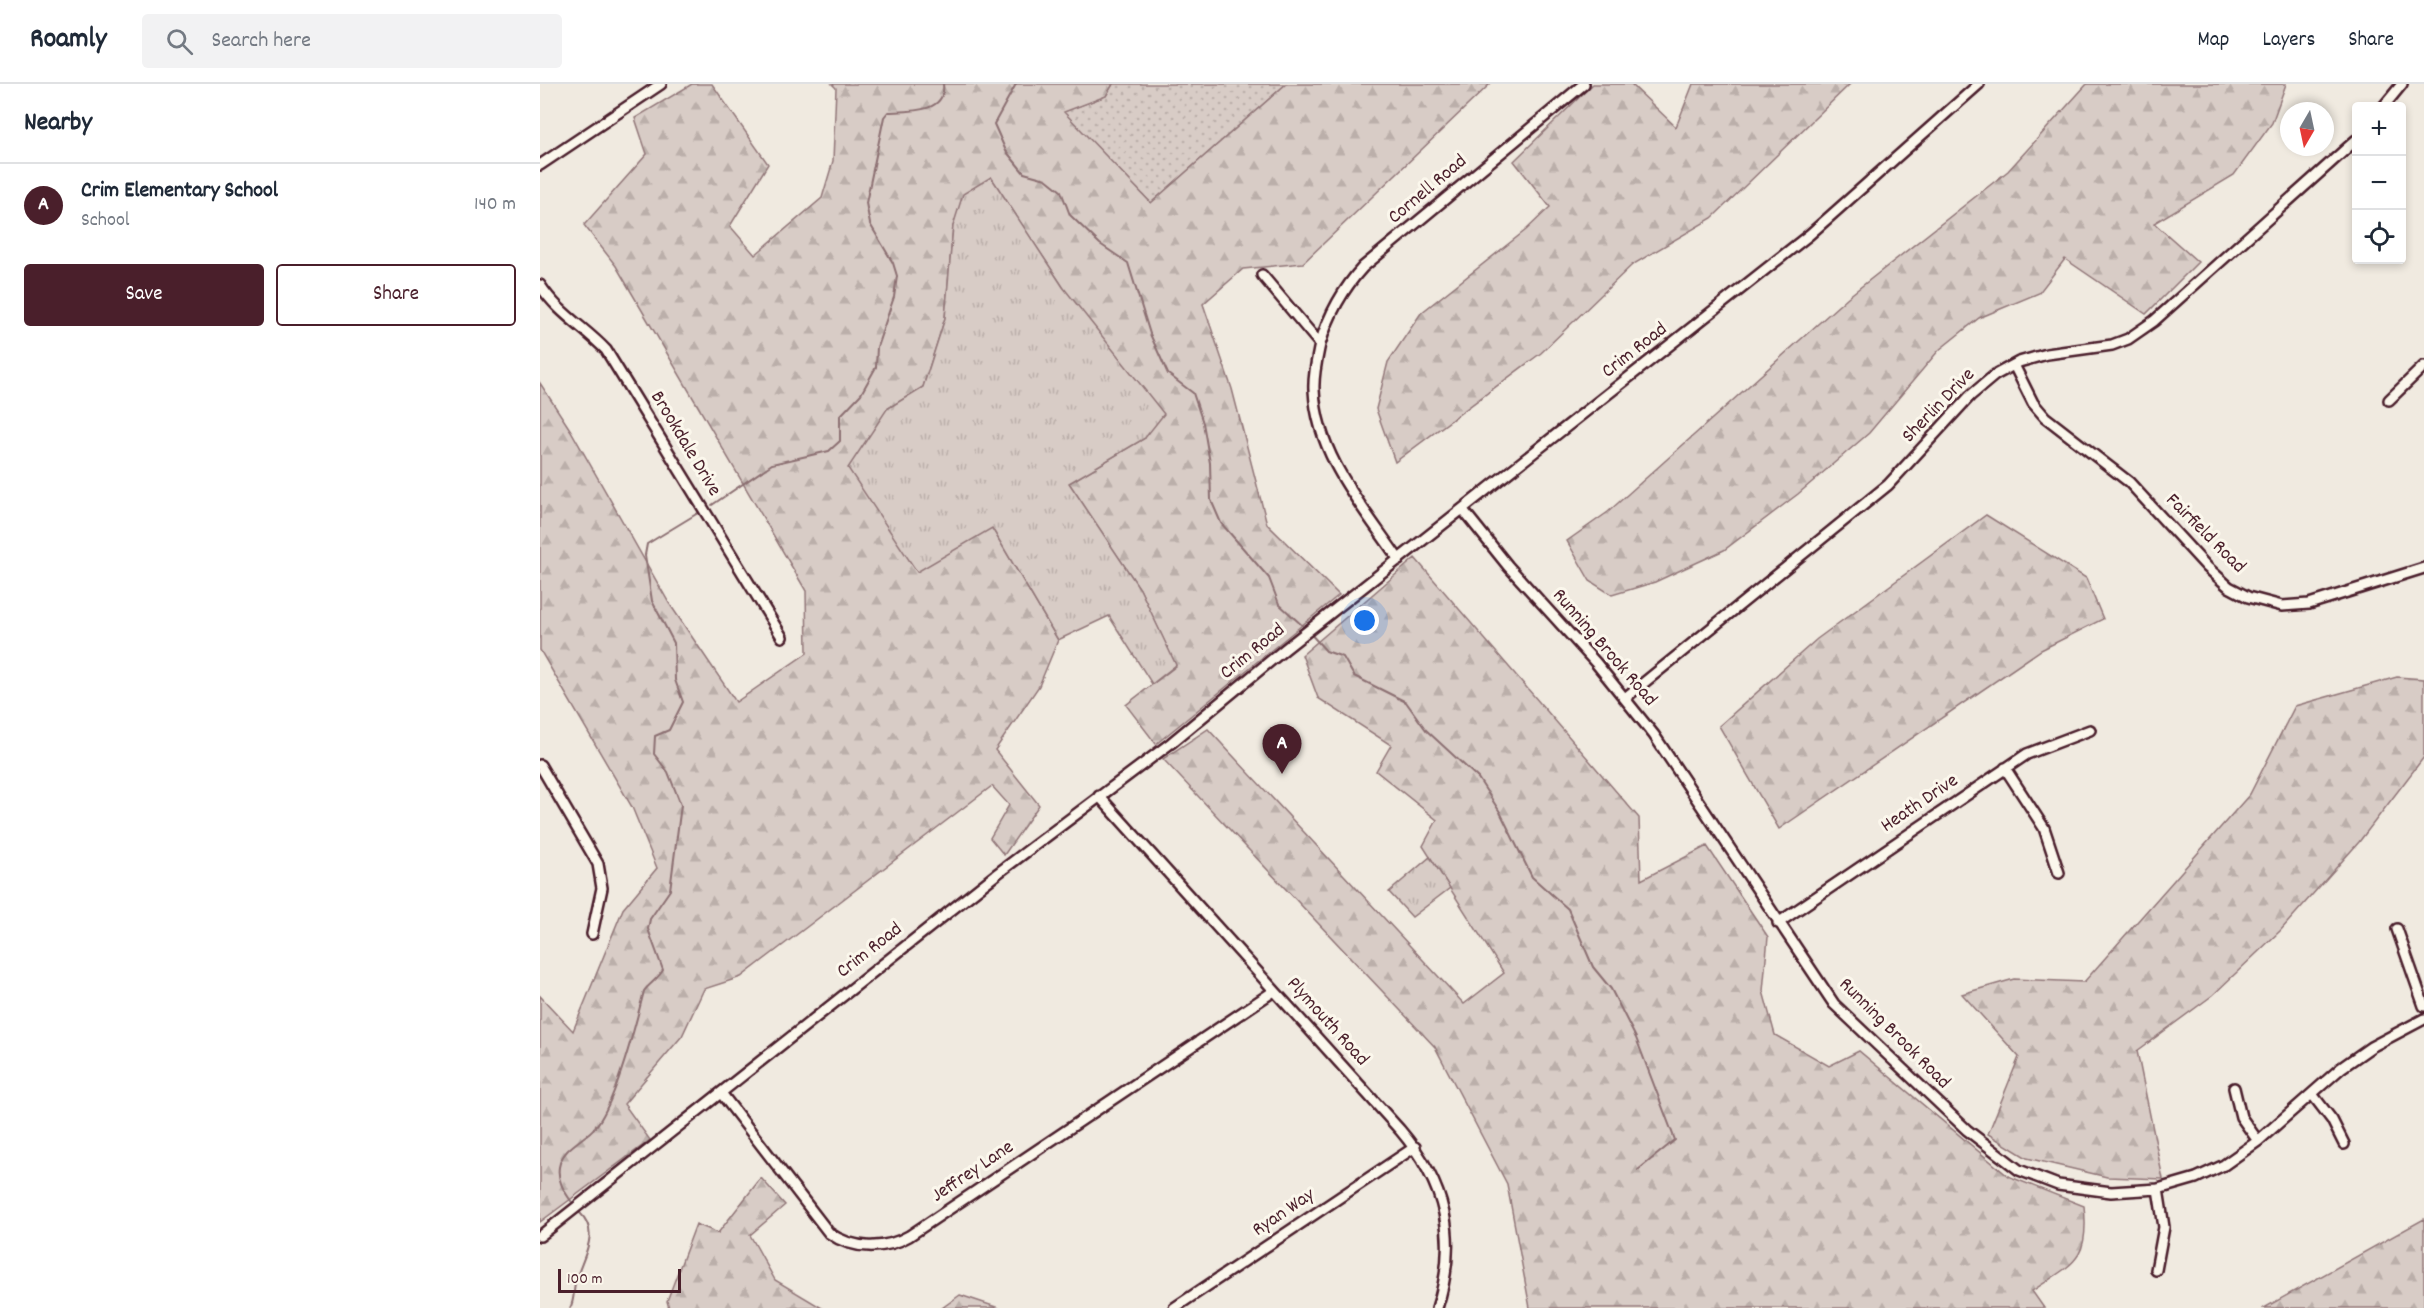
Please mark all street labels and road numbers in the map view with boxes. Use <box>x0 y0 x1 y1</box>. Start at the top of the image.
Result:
street label: Cornell Road <box>1382 149 1474 231</box>
street label: Crim Road <box>1596 316 1674 386</box>
street label: Sherlin Drive <box>1896 362 1982 450</box>
street label: Brookdale Drive <box>643 386 728 502</box>
street label: Fairfield Road <box>2158 487 2252 581</box>
street label: Running Brook Road <box>1545 583 1663 713</box>
street label: Crim Road <box>1214 617 1292 687</box>
street label: Heath Drive <box>1876 768 1964 840</box>
street label: Crim Road <box>831 916 909 986</box>
street label: Plymouth Road <box>1279 971 1375 1073</box>
street label: Running Brook Road <box>1832 972 1956 1096</box>
street label: Jeffrey Lane <box>926 1134 1020 1210</box>
street label: Ryan Way <box>1247 1181 1322 1244</box>

